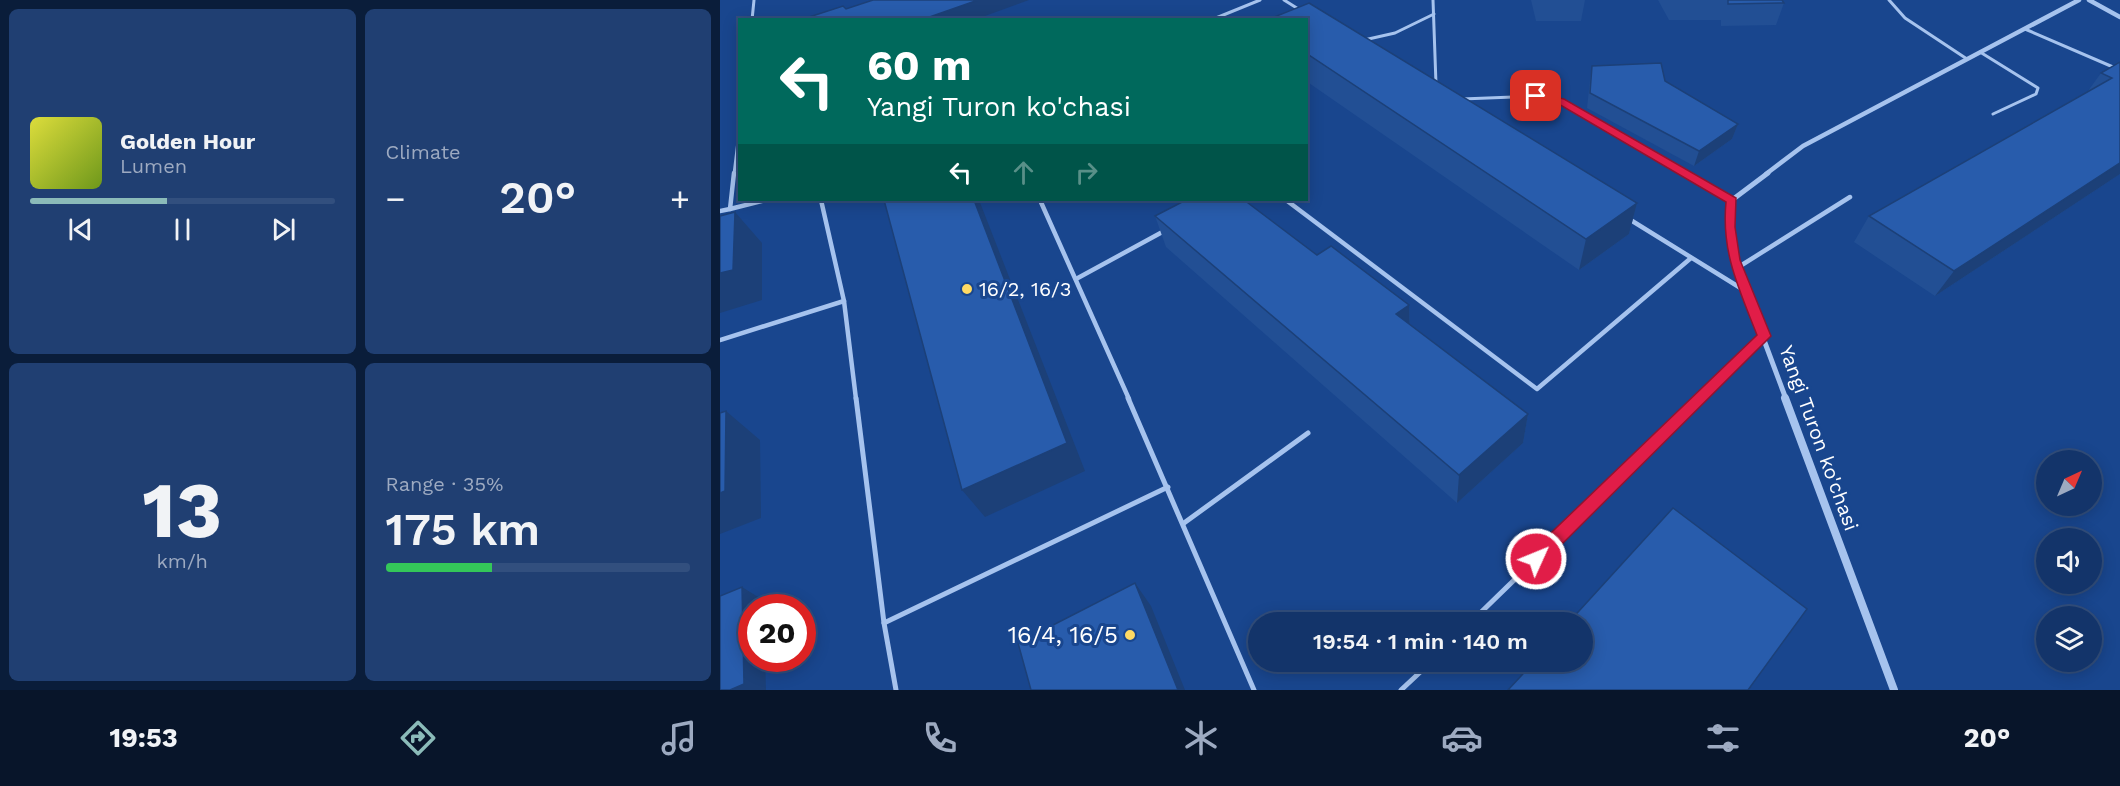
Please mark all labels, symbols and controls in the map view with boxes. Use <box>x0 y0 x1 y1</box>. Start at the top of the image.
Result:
text: 60 m <box>867 41 971 90</box>
icon: left <box>768 42 846 120</box>
pin <box>1510 70 1561 121</box>
icon: arrive <box>1519 79 1552 112</box>
text: Yangi Turon ko'chasi <box>867 91 1131 123</box>
text: Golden Hour <box>120 129 255 154</box>
text: Climate <box>386 140 461 164</box>
text: Lumen <box>120 154 187 178</box>
icon: left <box>944 156 977 189</box>
icon: ahead <box>1007 156 1040 189</box>
icon: right <box>1070 156 1103 189</box>
text: 20° <box>499 171 576 224</box>
text: − <box>386 179 405 218</box>
text: + <box>670 179 690 218</box>
icon: previous <box>64 213 97 246</box>
icon: pause <box>166 213 199 246</box>
icon: next <box>267 213 300 246</box>
place label: 16/2, 16/3 <box>979 277 1071 301</box>
marker: 16/2, 16/3 <box>960 282 974 296</box>
street label: Yangi Turon ko'chasi <box>1774 342 1864 534</box>
north arrow <box>2036 450 2102 516</box>
map controls <box>2036 450 2102 672</box>
text: 13 <box>142 464 222 556</box>
text: Range · 35% <box>386 472 503 496</box>
text: 175 km <box>386 503 540 556</box>
position arrow <box>1504 527 1568 591</box>
button: sound <box>2036 528 2102 594</box>
text: km/h <box>156 549 208 573</box>
speed limit sign: 20 <box>738 594 816 672</box>
button: layers <box>2036 606 2102 672</box>
place label: 16/4, 16/5 <box>1008 621 1118 649</box>
marker: 16/4, 16/5 <box>1123 628 1137 642</box>
text: 19:54 · 1 min · 140 m <box>1313 629 1528 654</box>
icon: directions <box>397 717 439 759</box>
icon: music <box>658 717 700 759</box>
icon: phone <box>919 717 961 759</box>
icon: climate <box>1180 717 1222 759</box>
icon: car <box>1441 717 1483 759</box>
icon: filters <box>1702 717 1744 759</box>
text: 19:53 <box>110 722 178 754</box>
text: 20° <box>1964 722 2010 754</box>

